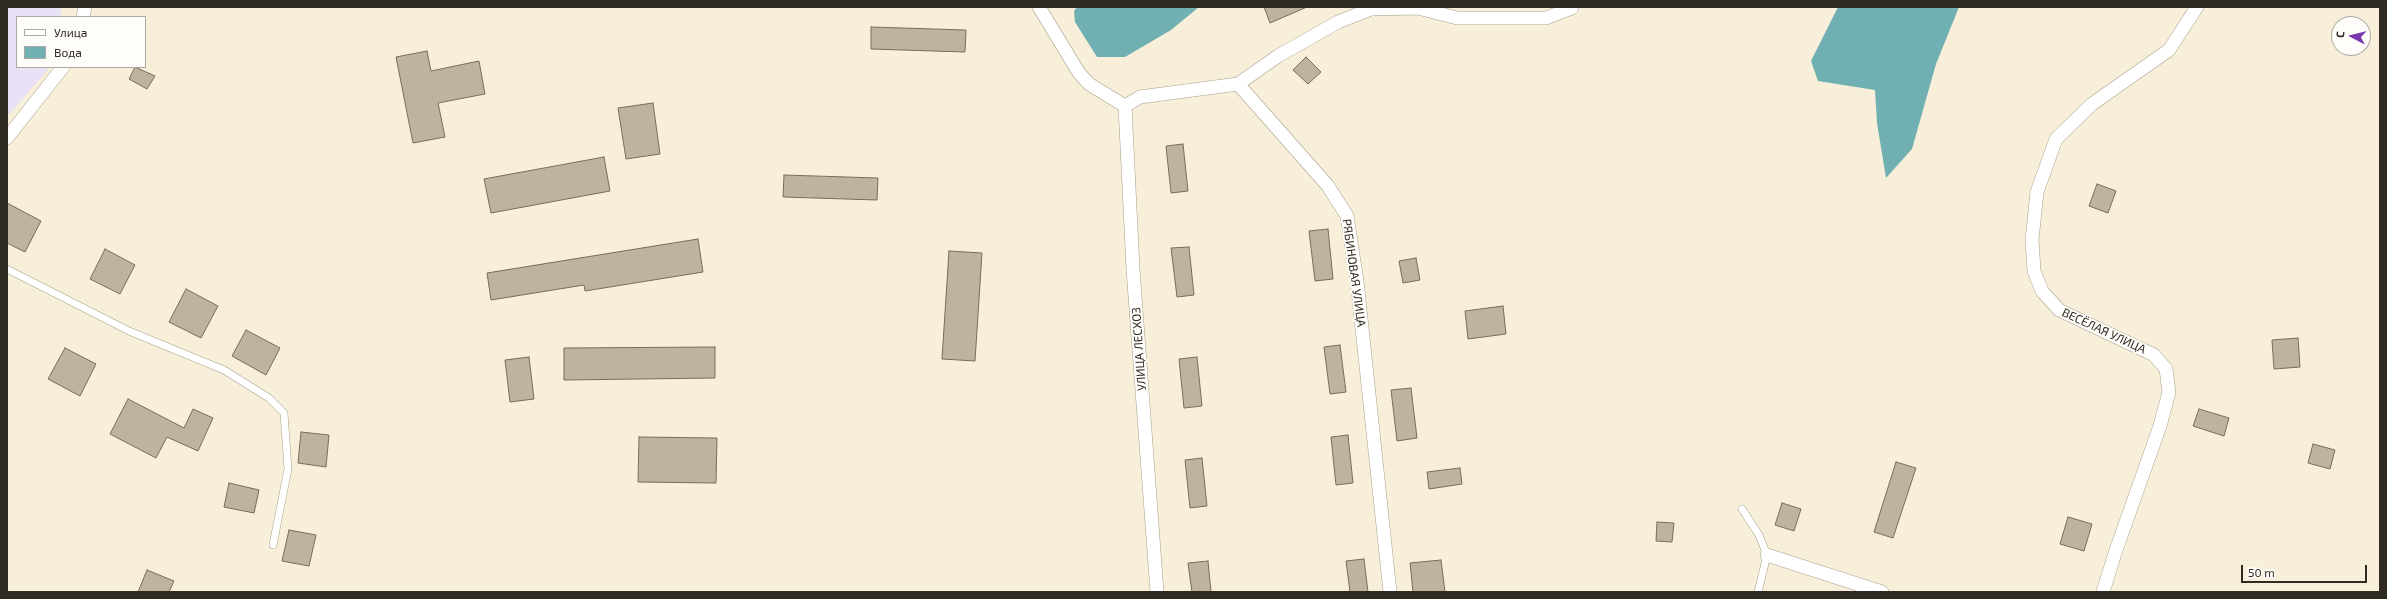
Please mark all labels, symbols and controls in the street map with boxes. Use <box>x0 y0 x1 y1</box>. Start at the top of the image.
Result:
legend <box>16 16 146 68</box>
north arrow <box>2331 16 2371 56</box>
text: Улица <box>54 25 87 39</box>
text: С <box>2333 31 2346 39</box>
text: Вода <box>54 45 82 59</box>
street label: РЯБИНОВАЯ УЛИЦА <box>1339 218 1369 328</box>
street label: ВЕСЁЛАЯ УЛИЦА <box>2060 305 2148 357</box>
street label: УЛИЦА ЛЕСХОЗ <box>1129 307 1149 391</box>
scale bar <box>2243 557 2369 583</box>
text: 50 m <box>2248 565 2275 579</box>

